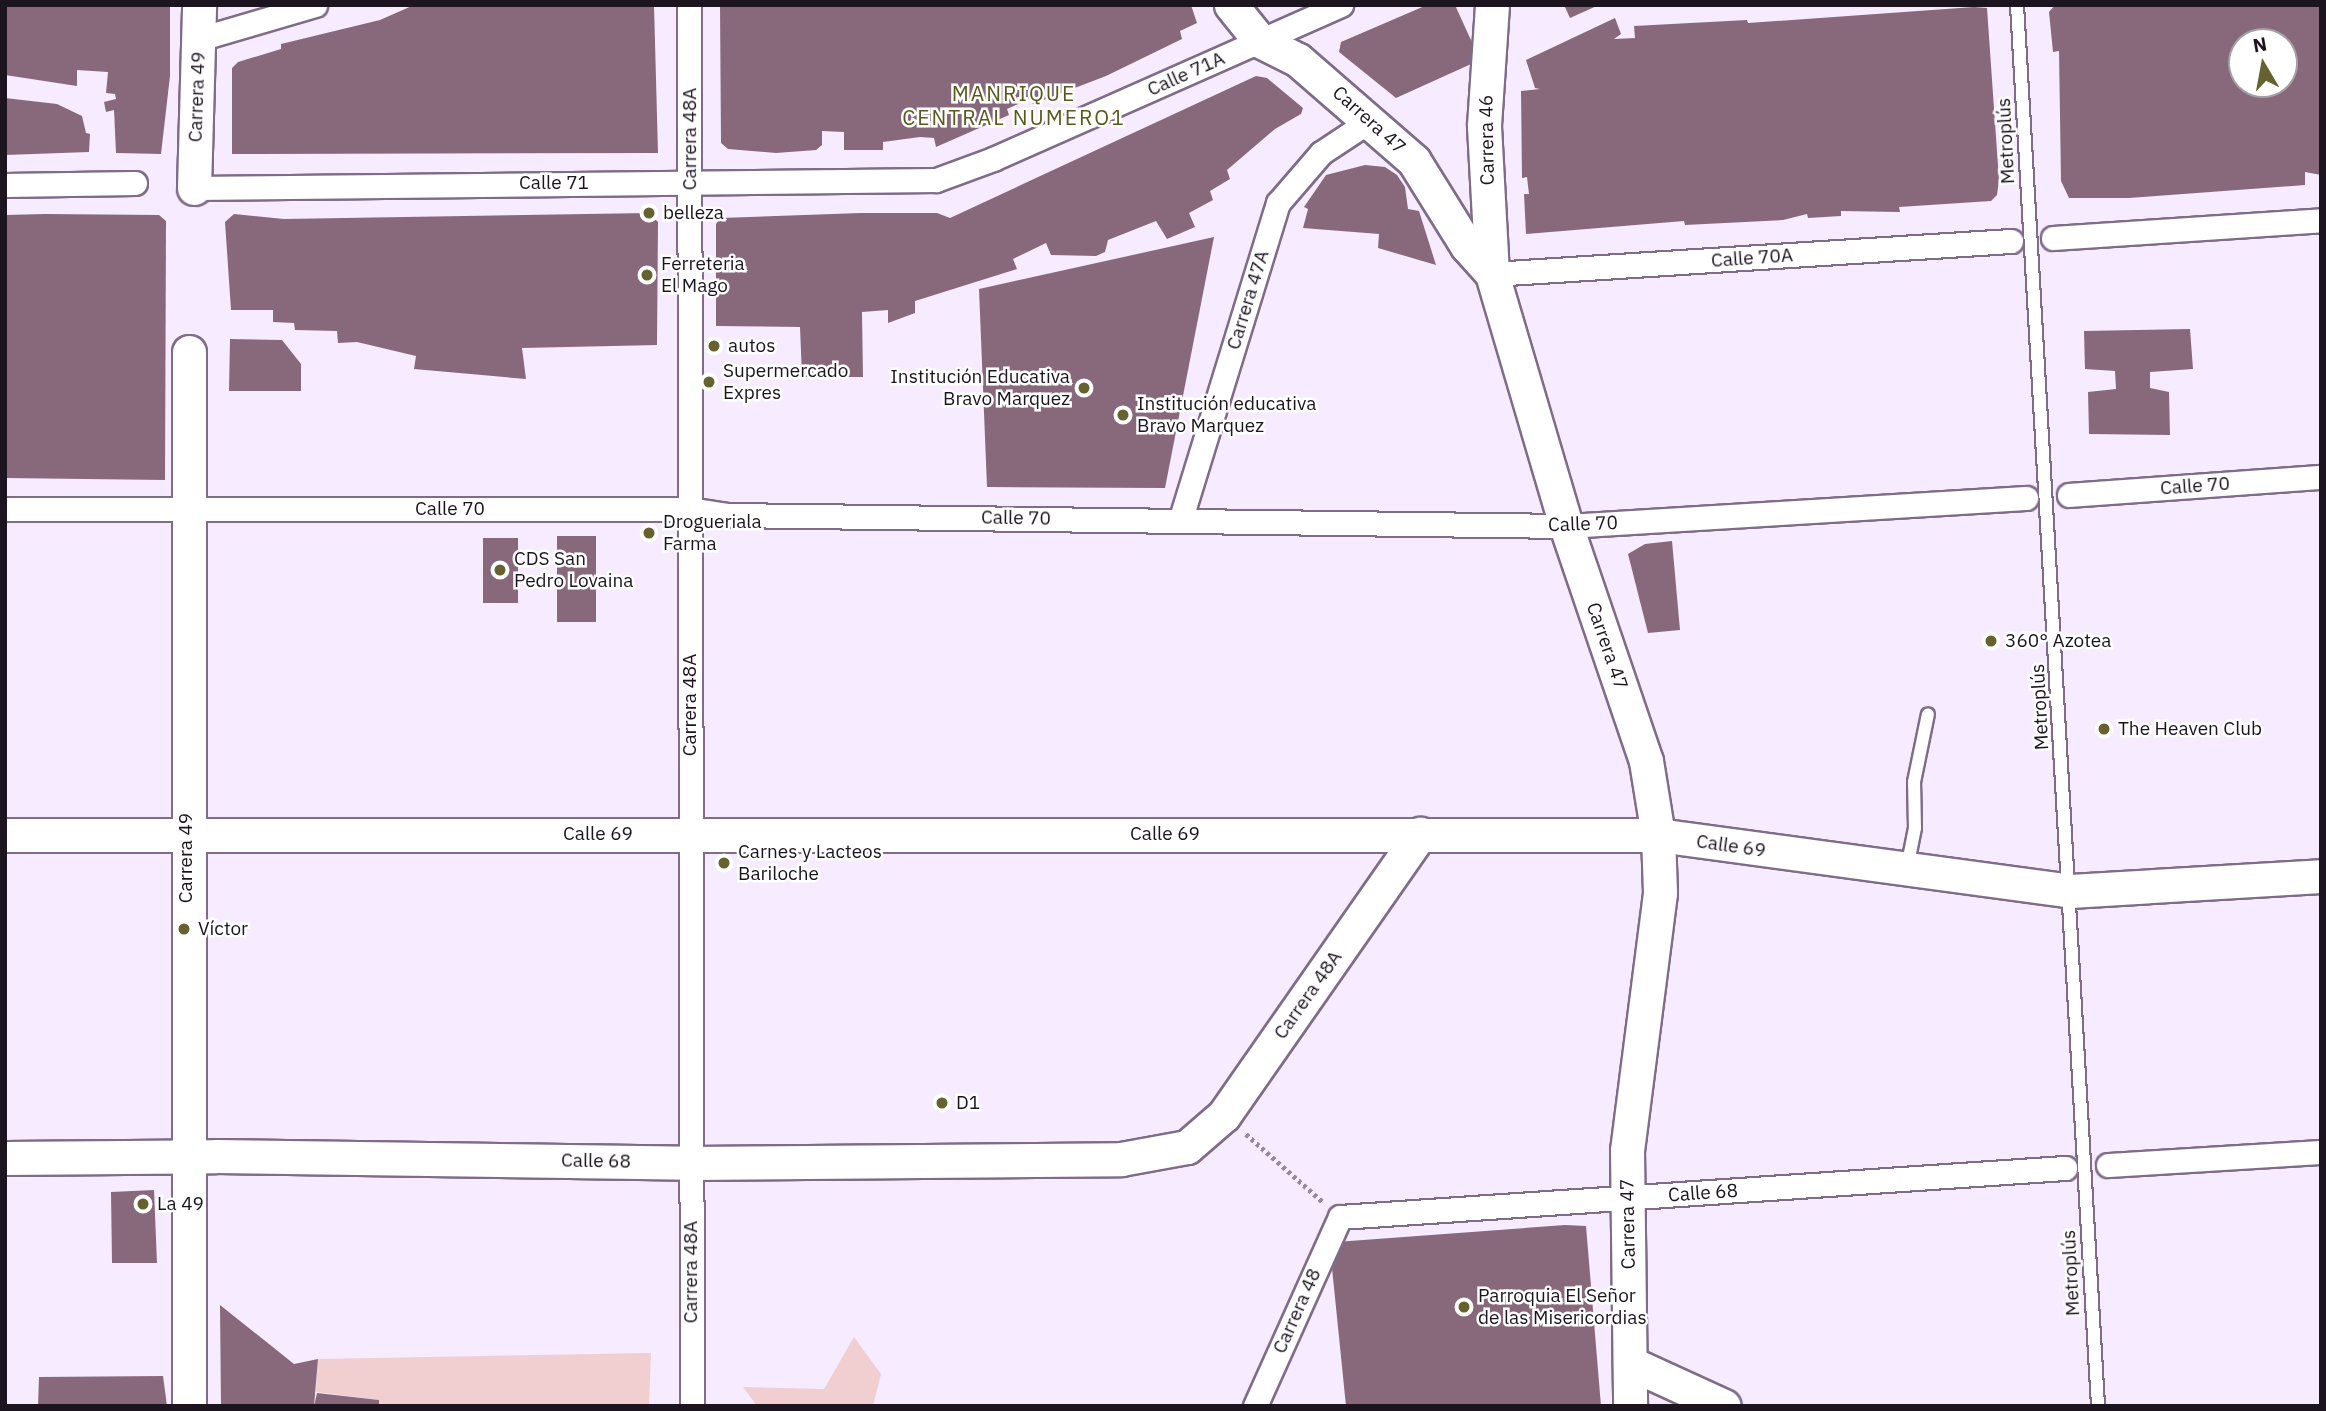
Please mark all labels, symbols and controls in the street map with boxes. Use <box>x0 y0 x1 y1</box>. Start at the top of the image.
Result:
north arrow <box>2228 28 2298 98</box>
text: N <box>2251 31 2269 57</box>
street label: Calle 71A <box>1144 47 1228 101</box>
street label: Carrera 49 <box>184 51 210 143</box>
district label: MANRIQUE CENTRAL NUMERO1 <box>904 80 1124 130</box>
street label: Carrera 47 <box>1328 81 1410 159</box>
street label: Carrera 48A <box>679 88 701 190</box>
street label: Carrera 46 <box>1475 95 1499 185</box>
street label: Metroplús <box>1992 97 2020 185</box>
street label: Calle 71 <box>519 172 589 194</box>
place label: belleza <box>663 202 724 224</box>
marker: belleza <box>641 205 657 221</box>
street label: Calle 70A <box>1710 244 1794 272</box>
street label: Carrera 47A <box>1222 248 1274 352</box>
place label: Ferreteria El Mago <box>661 253 745 297</box>
marker: Ferreteria El Mago <box>639 267 655 283</box>
place label: autos <box>728 335 775 357</box>
marker: autos <box>706 338 722 354</box>
place label: Supermercado Expres <box>723 360 849 404</box>
place label: Institución Educativa Bravo Marquez <box>890 366 1070 410</box>
marker: Supermercado Expres <box>701 374 717 390</box>
marker: Institución Educativa Bravo Marquez <box>1076 380 1092 396</box>
place label: Institución educativa Bravo Marquez <box>1137 393 1316 437</box>
marker: Institución educativa Bravo Marquez <box>1115 407 1131 423</box>
street label: Calle 70 <box>2159 472 2231 500</box>
street label: Calle 70 <box>415 498 485 520</box>
street label: Calle 70 <box>981 506 1051 530</box>
place label: Drogueriala Farma <box>663 511 762 555</box>
street label: Calle 70 <box>1548 511 1618 537</box>
marker: Drogueriala Farma <box>641 525 657 541</box>
place label: CDS San Pedro Lovaina <box>514 548 633 592</box>
marker: CDS San Pedro Lovaina <box>492 562 508 578</box>
street label: Carrera 47 <box>1581 599 1633 693</box>
place label: 360° Azotea <box>2005 630 2111 652</box>
marker: 360° Azotea <box>1983 633 1999 649</box>
street label: Carrera 48A <box>679 654 701 756</box>
street label: Metroplús <box>2026 663 2054 751</box>
place label: The Heaven Club <box>2118 718 2262 740</box>
marker: The Heaven Club <box>2096 721 2112 737</box>
street label: Carrera 49 <box>175 813 197 903</box>
street label: Calle 69 <box>563 823 633 845</box>
street label: Calle 69 <box>1130 823 1200 845</box>
street label: Calle 69 <box>1695 830 1767 862</box>
place label: Carnes y Lacteos Bariloche <box>738 841 882 885</box>
marker: Carnes y Lacteos Bariloche <box>716 855 732 871</box>
place label: Víctor <box>198 918 248 940</box>
marker: Víctor <box>176 921 192 937</box>
street label: Carrera 48A <box>1269 946 1347 1044</box>
place label: D1 <box>956 1092 980 1114</box>
marker: D1 <box>934 1095 950 1111</box>
street label: Calle 68 <box>561 1149 631 1173</box>
street label: Carrera 47 <box>1616 1179 1640 1269</box>
street label: Calle 68 <box>1667 1179 1739 1207</box>
place label: La 49 <box>157 1193 204 1215</box>
marker: La 49 <box>135 1196 151 1212</box>
street label: Carrera 48A <box>680 1221 702 1323</box>
street label: Metroplús <box>2057 1229 2085 1317</box>
street label: Carrera 48 <box>1268 1265 1326 1357</box>
place label: Parroquia El Señor de las Misericordias <box>1478 1285 1647 1329</box>
marker: Parroquia El Señor de las Misericordias <box>1456 1299 1472 1315</box>

